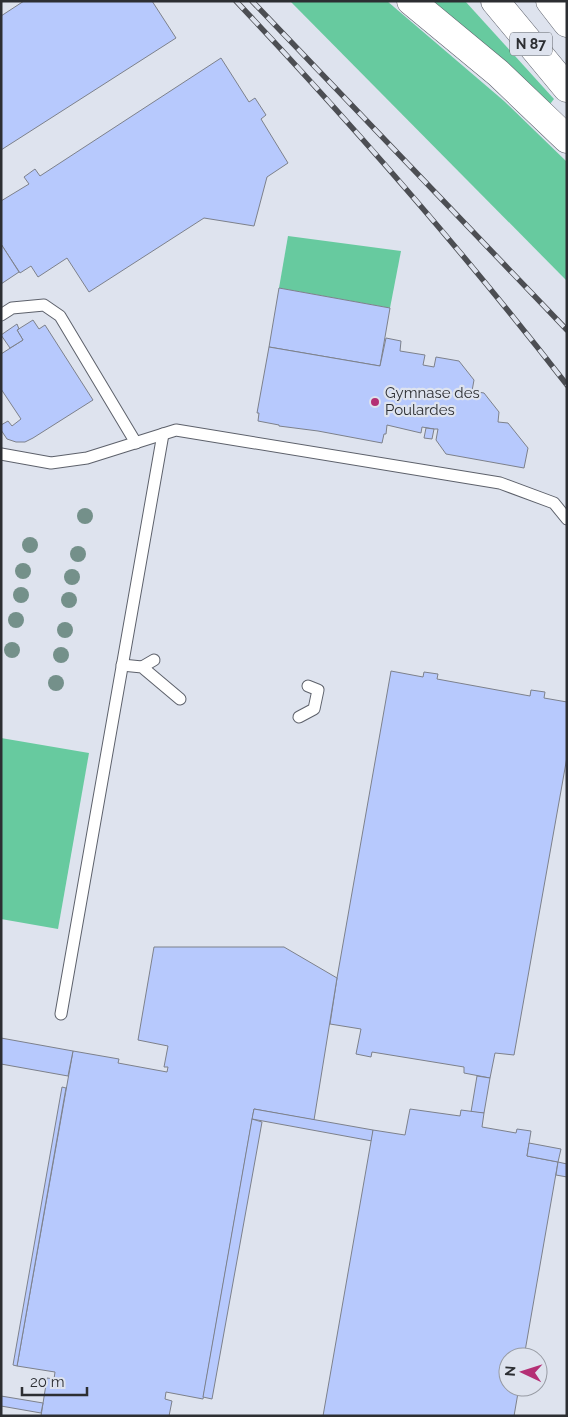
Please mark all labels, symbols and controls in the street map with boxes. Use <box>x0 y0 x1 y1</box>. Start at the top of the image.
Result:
road number: N 87 <box>510 33 552 56</box>
place label: Gymnase des Poulardes <box>385 384 480 419</box>
marker: Gymnase des Poulardes <box>369 396 381 408</box>
north arrow <box>498 1347 548 1397</box>
scale bar <box>22 1364 88 1396</box>
text: N <box>502 1365 518 1377</box>
text: 20 m <box>30 1373 65 1391</box>

